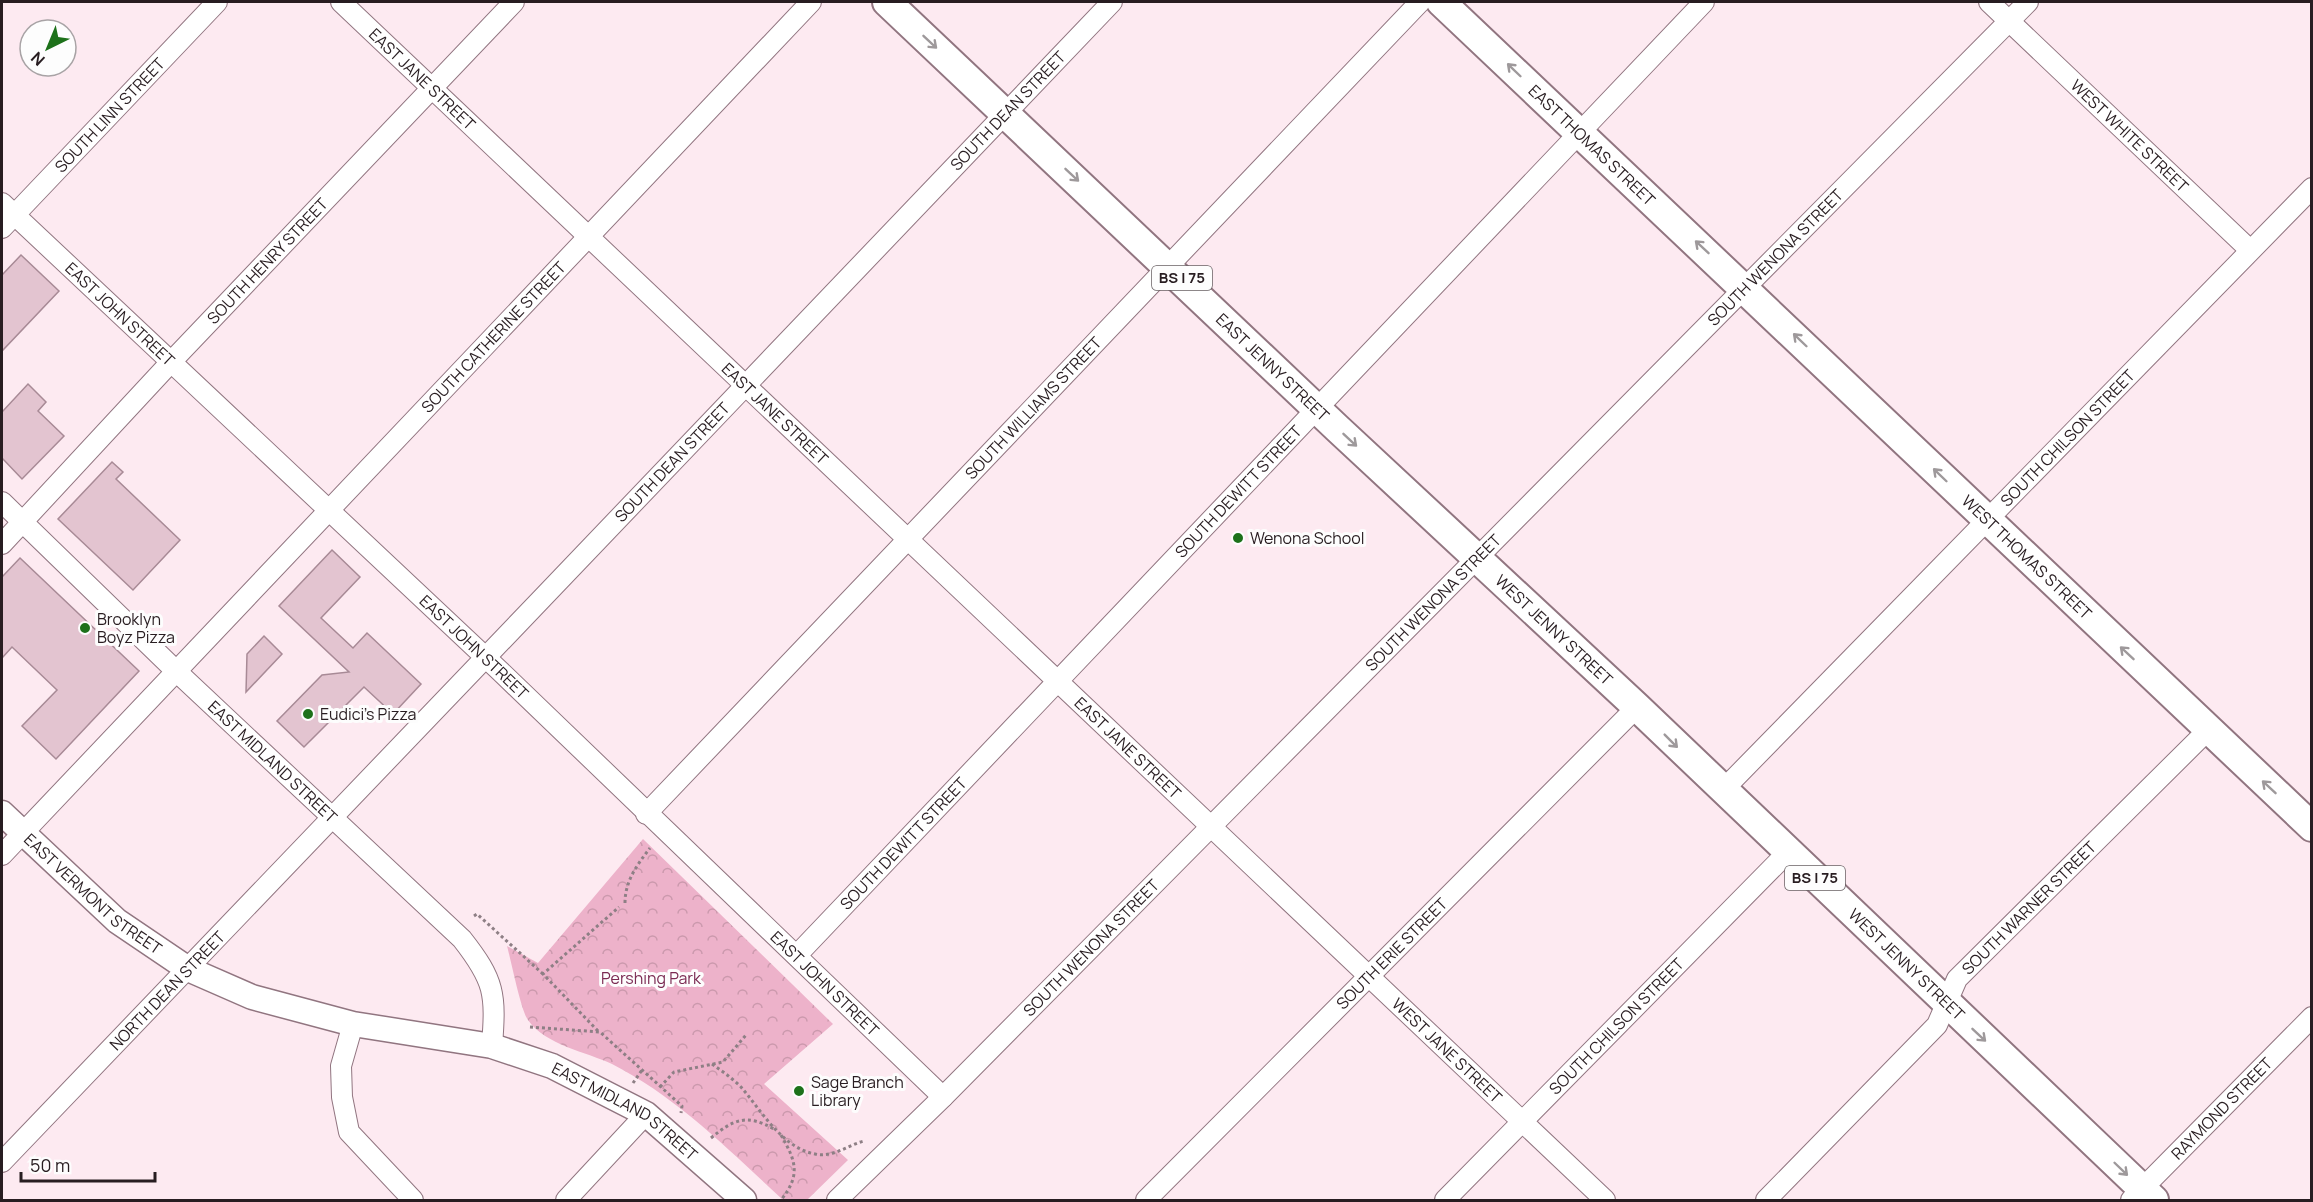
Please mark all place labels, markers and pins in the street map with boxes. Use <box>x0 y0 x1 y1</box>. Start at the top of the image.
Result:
place label: Wenona School <box>1250 527 1365 549</box>
marker: Wenona School <box>1231 531 1245 545</box>
place label: Brooklyn Boyz Pizza <box>97 608 175 648</box>
marker: Brooklyn Boyz Pizza <box>78 621 92 635</box>
place label: Eudici's Pizza <box>320 703 416 725</box>
marker: Eudici's Pizza <box>301 707 315 721</box>
place label: Sage Branch Library <box>811 1071 904 1111</box>
marker: Sage Branch Library <box>792 1084 806 1098</box>

